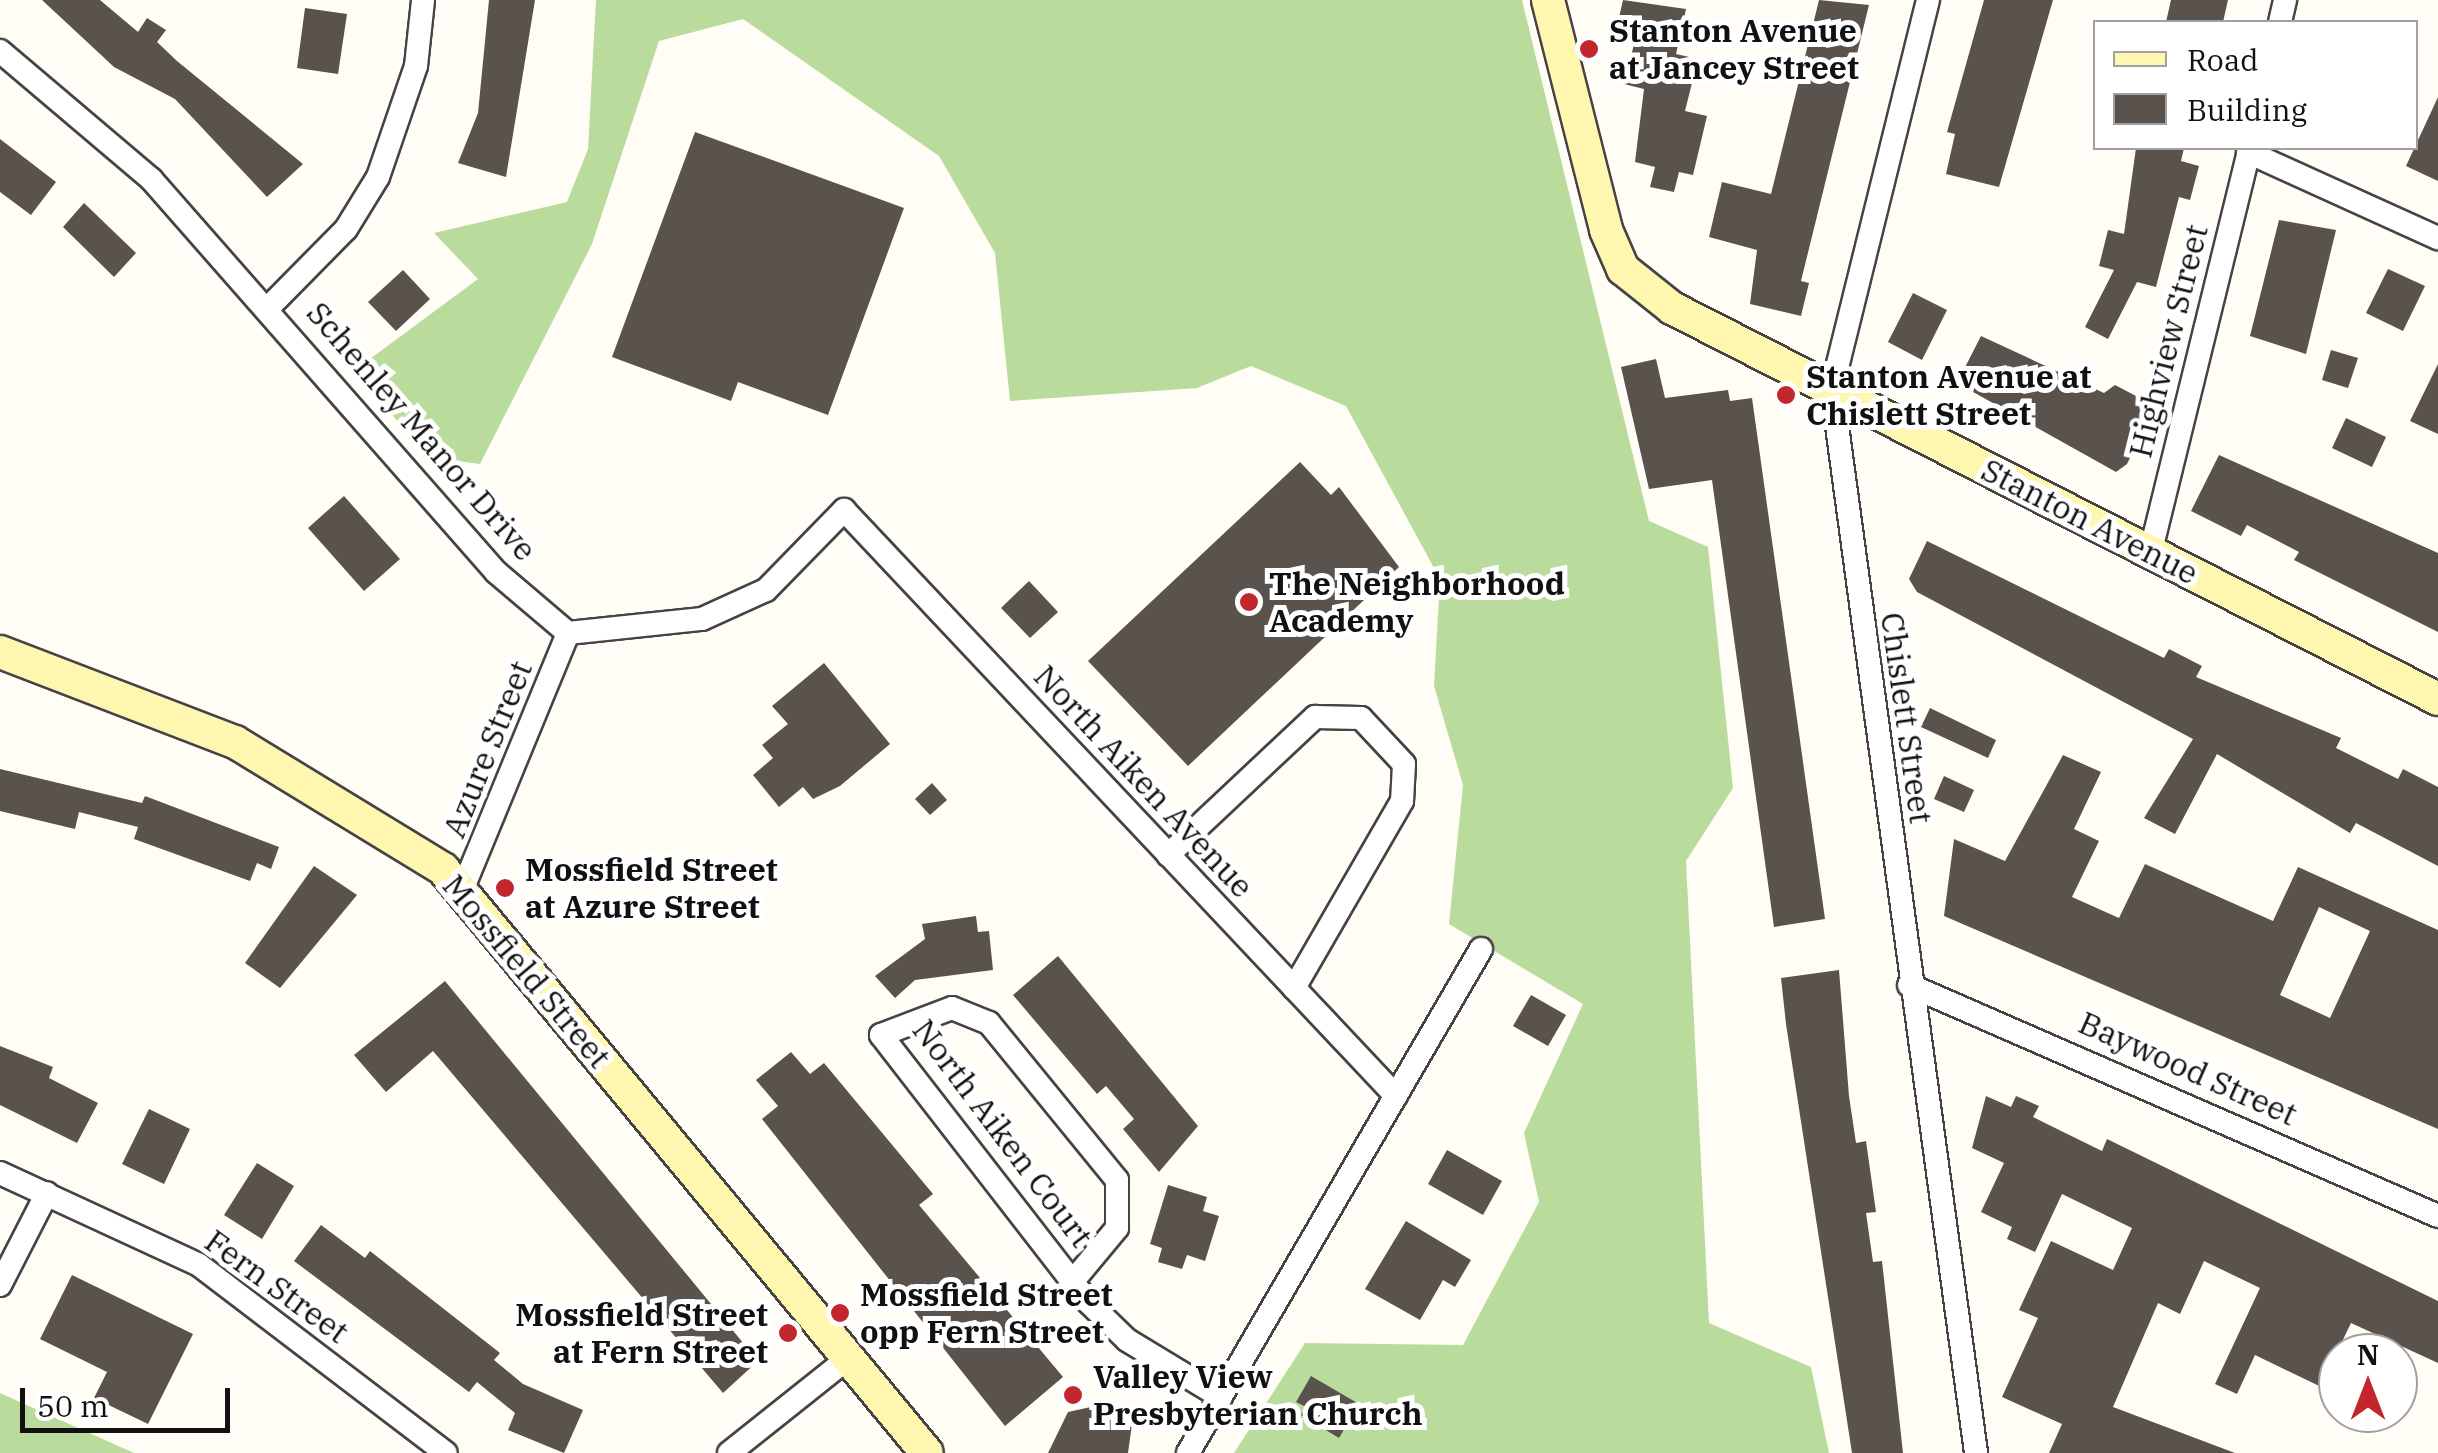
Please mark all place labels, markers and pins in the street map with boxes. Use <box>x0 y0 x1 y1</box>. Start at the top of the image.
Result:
place label: Stanton Avenue at Jancey Street <box>1609 12 1859 87</box>
marker: Stanton Avenue at Jancey Street <box>1578 38 1600 60</box>
place label: Stanton Avenue at Chislett Street <box>1806 358 2091 433</box>
marker: Stanton Avenue at Chislett Street <box>1775 384 1797 406</box>
place label: The Neighborhood Academy <box>1269 565 1565 640</box>
marker: The Neighborhood Academy <box>1238 591 1260 613</box>
place label: Mossfield Street at Azure Street <box>525 851 778 926</box>
marker: Mossfield Street at Azure Street <box>494 877 516 899</box>
place label: Mossfield Street opp Fern Street <box>860 1276 1113 1351</box>
place label: Mossfield Street at Fern Street <box>515 1296 768 1371</box>
marker: Mossfield Street opp Fern Street <box>829 1302 851 1324</box>
marker: Mossfield Street at Fern Street <box>777 1322 799 1344</box>
place label: Valley View Presbyterian Church <box>1093 1358 1423 1433</box>
marker: Valley View Presbyterian Church <box>1062 1384 1084 1406</box>

